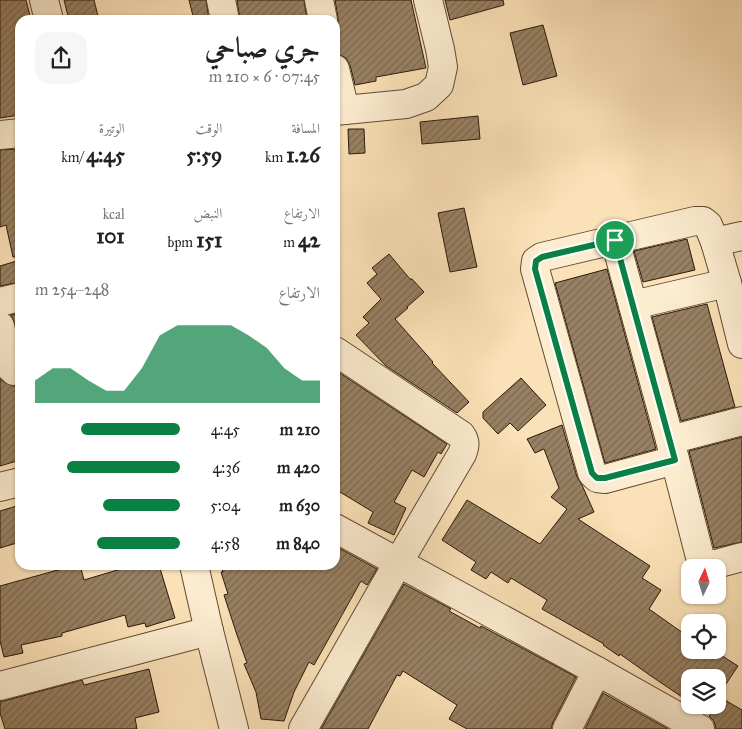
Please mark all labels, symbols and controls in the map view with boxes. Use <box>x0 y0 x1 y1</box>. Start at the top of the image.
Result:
text: جري صباحي <box>205 30 320 65</box>
button: share <box>35 32 87 84</box>
text: 07:45 · 6 × 210 m <box>209 67 320 86</box>
text: الوتيرة <box>99 120 125 137</box>
text: الوقت <box>196 120 222 137</box>
text: المسافة <box>291 120 320 137</box>
text: 4:45 <box>86 142 125 168</box>
text: 5:59 <box>186 142 222 168</box>
text: 1.26 <box>286 142 320 168</box>
text: /km <box>61 149 86 166</box>
text: km <box>265 149 286 166</box>
text: النبض <box>193 205 222 222</box>
text: الارتفاع <box>284 205 320 222</box>
text: kcal <box>103 206 125 223</box>
pin <box>594 219 636 261</box>
text: 101 <box>96 223 125 249</box>
icon: arrive <box>601 226 629 254</box>
text: 151 <box>196 227 222 253</box>
text: 42 <box>298 227 320 253</box>
text: bpm <box>168 234 196 251</box>
text: m <box>283 234 298 251</box>
text: 248–254 m <box>35 280 109 299</box>
text: الارتفاع <box>278 283 320 302</box>
text: 4:45 <box>211 420 240 439</box>
text: 210 m <box>280 420 320 439</box>
text: 4:36 <box>212 458 240 477</box>
text: 420 m <box>277 458 320 477</box>
text: 5:04 <box>210 496 240 515</box>
text: 630 m <box>279 496 320 515</box>
text: 4:58 <box>211 534 240 553</box>
text: 840 m <box>276 534 320 553</box>
north arrow <box>681 559 726 604</box>
map controls <box>681 559 726 714</box>
button: locate <box>681 614 726 659</box>
button: layers <box>681 669 726 714</box>

